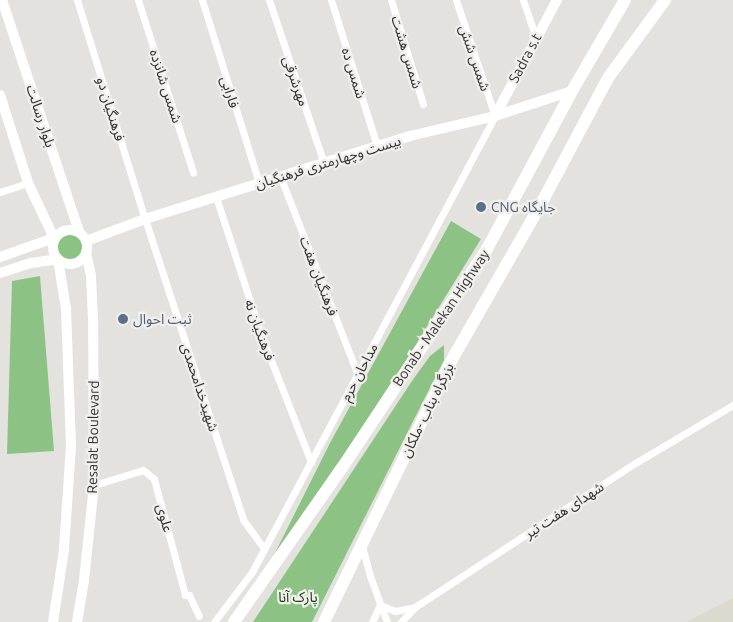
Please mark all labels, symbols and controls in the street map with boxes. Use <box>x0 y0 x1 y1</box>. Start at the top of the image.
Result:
street label: شمس هشت <box>388 14 426 90</box>
street label: شمس شش <box>456 23 494 93</box>
street label: Sadra s.t <box>505 30 545 86</box>
street label: شمس ده <box>338 45 370 101</box>
street label: شمس شانزده <box>146 47 186 125</box>
street label: مهرشرقی <box>280 54 312 108</box>
street label: فارابی <box>217 74 243 110</box>
street label: فرهنگیان دو <box>93 75 129 143</box>
street label: بلوار رسالت <box>23 83 59 149</box>
street label: بیست وچهارمتری فرهنگیان <box>253 132 403 192</box>
place label: CNG جایگاه <box>491 199 555 215</box>
marker: CNG جایگاه <box>475 201 487 213</box>
street label: فرهنگیان هفت <box>296 234 342 318</box>
street label: Bonab - Malekan Highway <box>389 247 493 389</box>
street label: فرهنگیان نه <box>241 297 279 363</box>
place label: ثبت احوال <box>133 311 192 327</box>
marker: ثبت احوال <box>117 313 129 325</box>
street label: مداحان حرم <box>337 340 381 404</box>
street label: شهیدخدامحمدی <box>178 341 222 433</box>
street label: بزرگراه بناب -ملکان <box>397 360 457 460</box>
street label: Resalat Boulevard <box>84 380 102 494</box>
street label: شهدای هفت تیر <box>521 478 607 542</box>
street label: علوی <box>153 502 177 534</box>
park label: پارک آنا <box>278 589 318 605</box>

